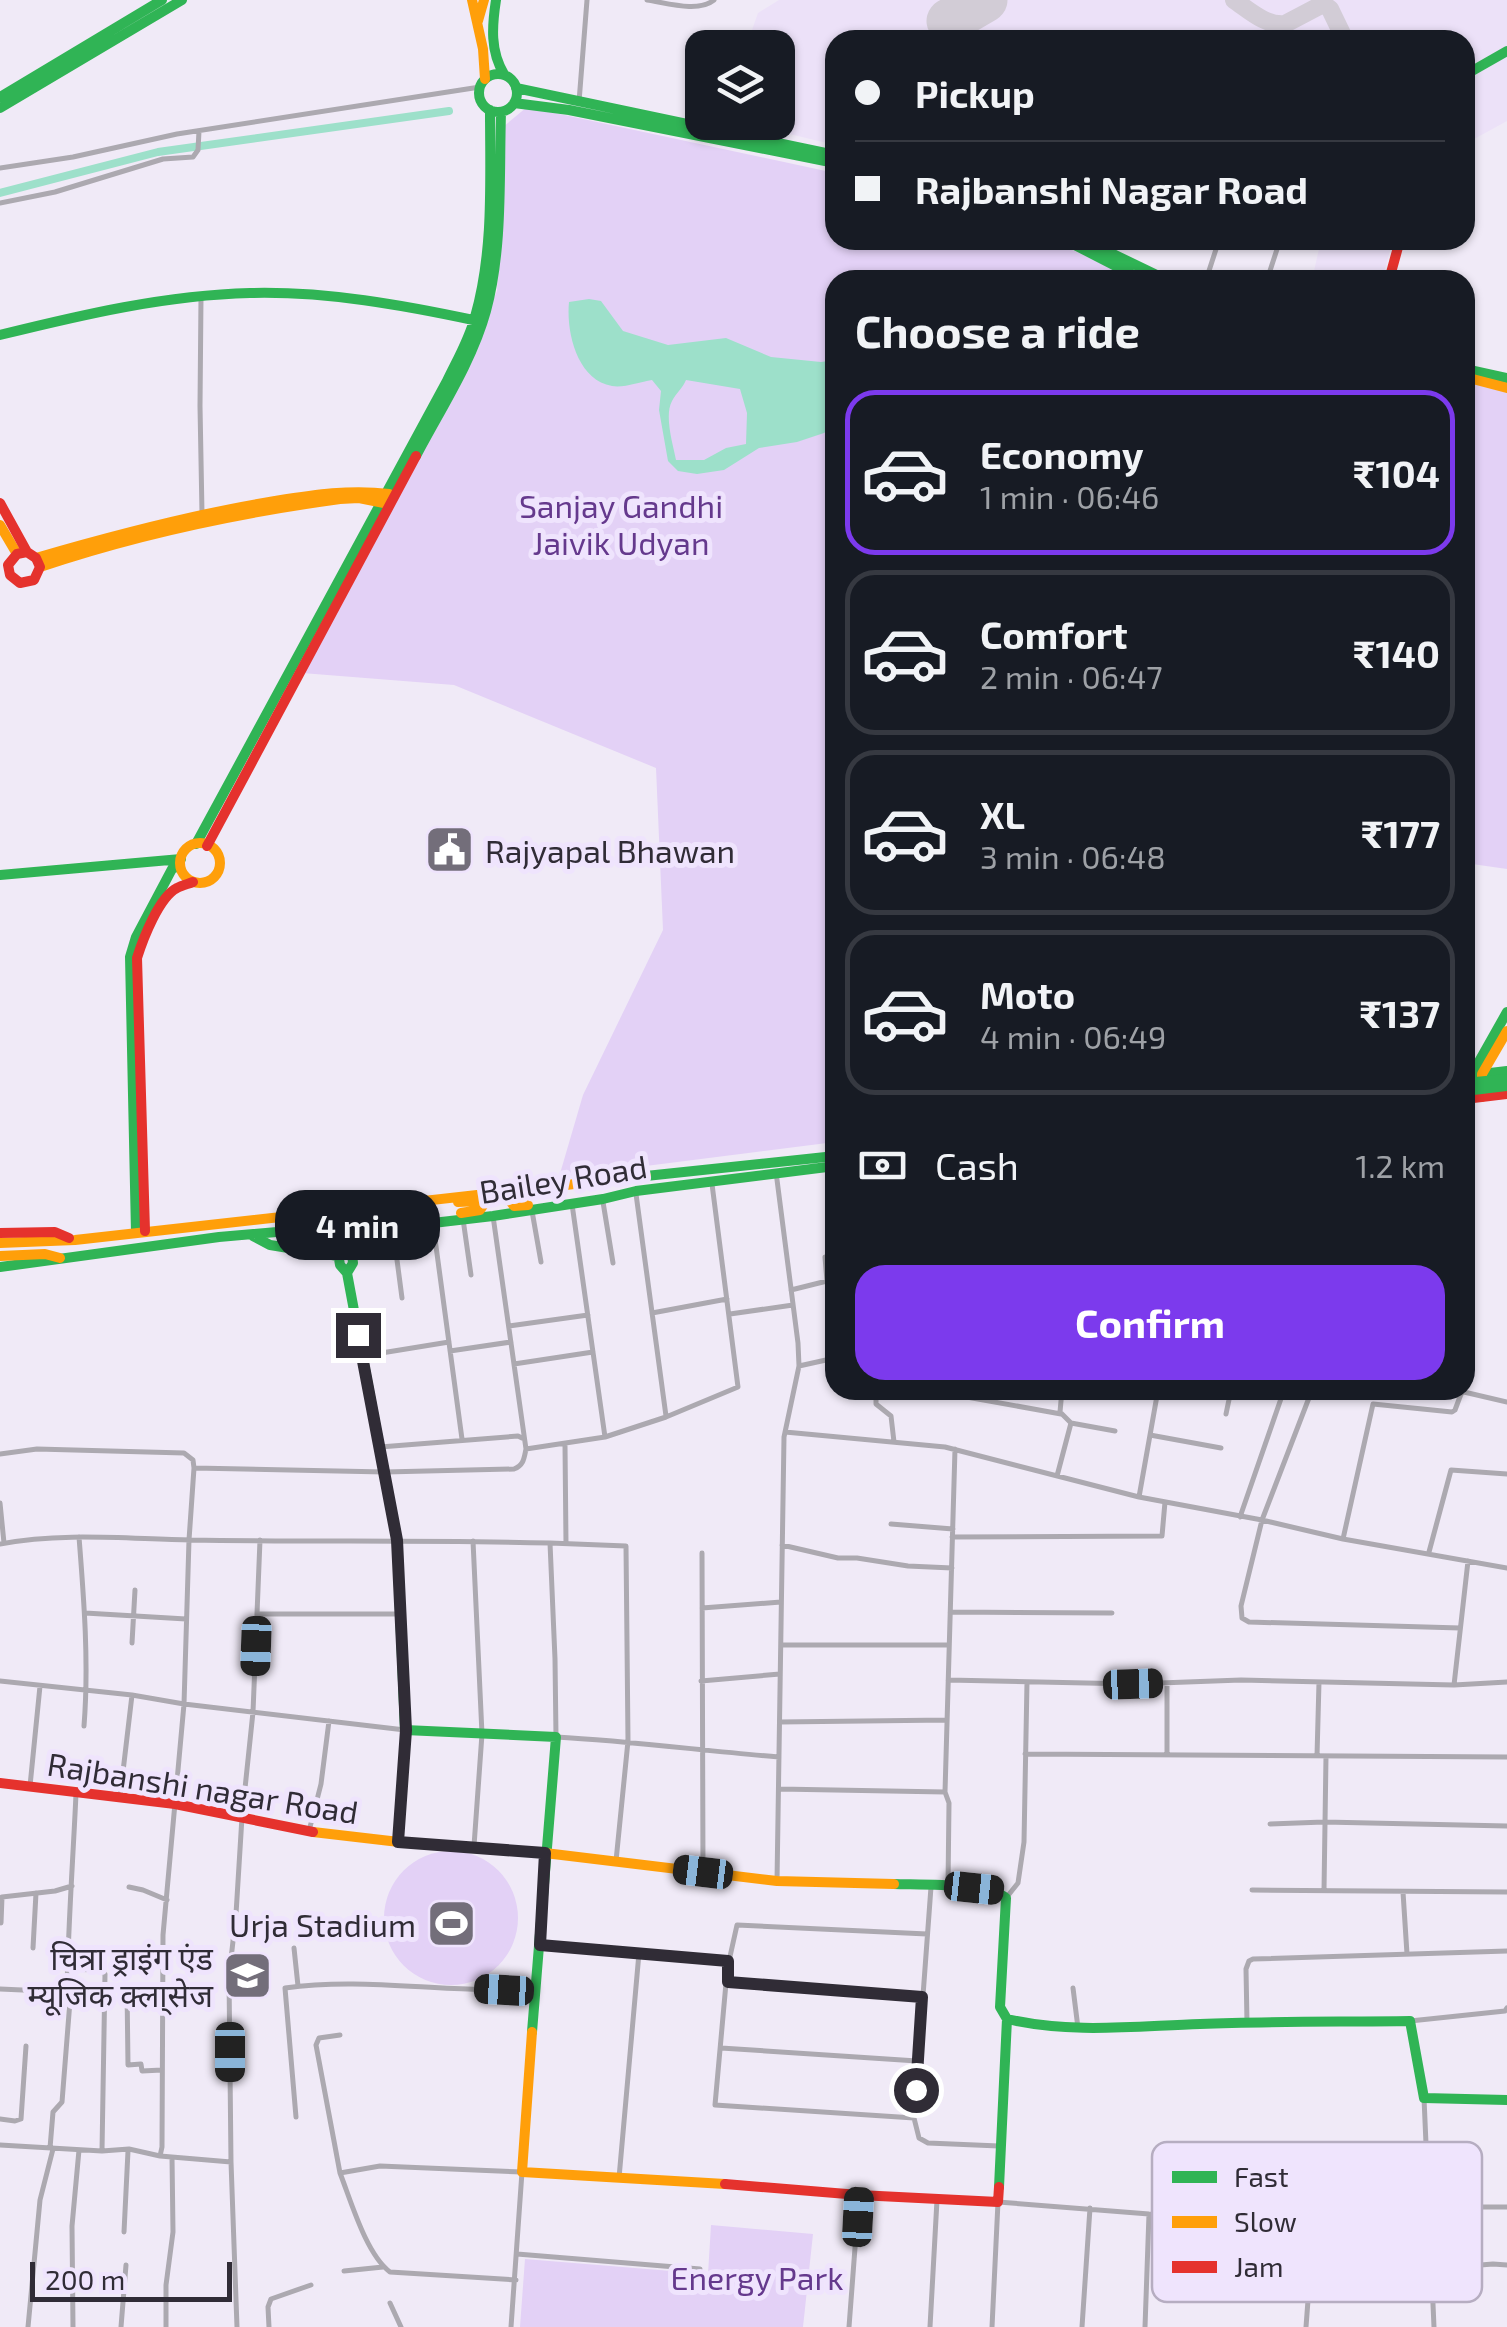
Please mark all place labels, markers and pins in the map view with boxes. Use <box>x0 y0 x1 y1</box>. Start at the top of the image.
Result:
public building icon: Rajyapal Bhawan <box>424 824 476 876</box>
place label: Rajyapal Bhawan <box>485 831 735 870</box>
sports icon: Urja Stadium <box>425 1898 477 1950</box>
place label: Urja Stadium <box>229 1905 416 1944</box>
place label: चित्रा ड्राइंग एंड म्यूजिक क्ला्सेज <box>27 1938 214 2016</box>
school or university icon: चित्रा ड्राइंग एंड म्यूजिक क्ला्सेज <box>222 1949 274 2001</box>

